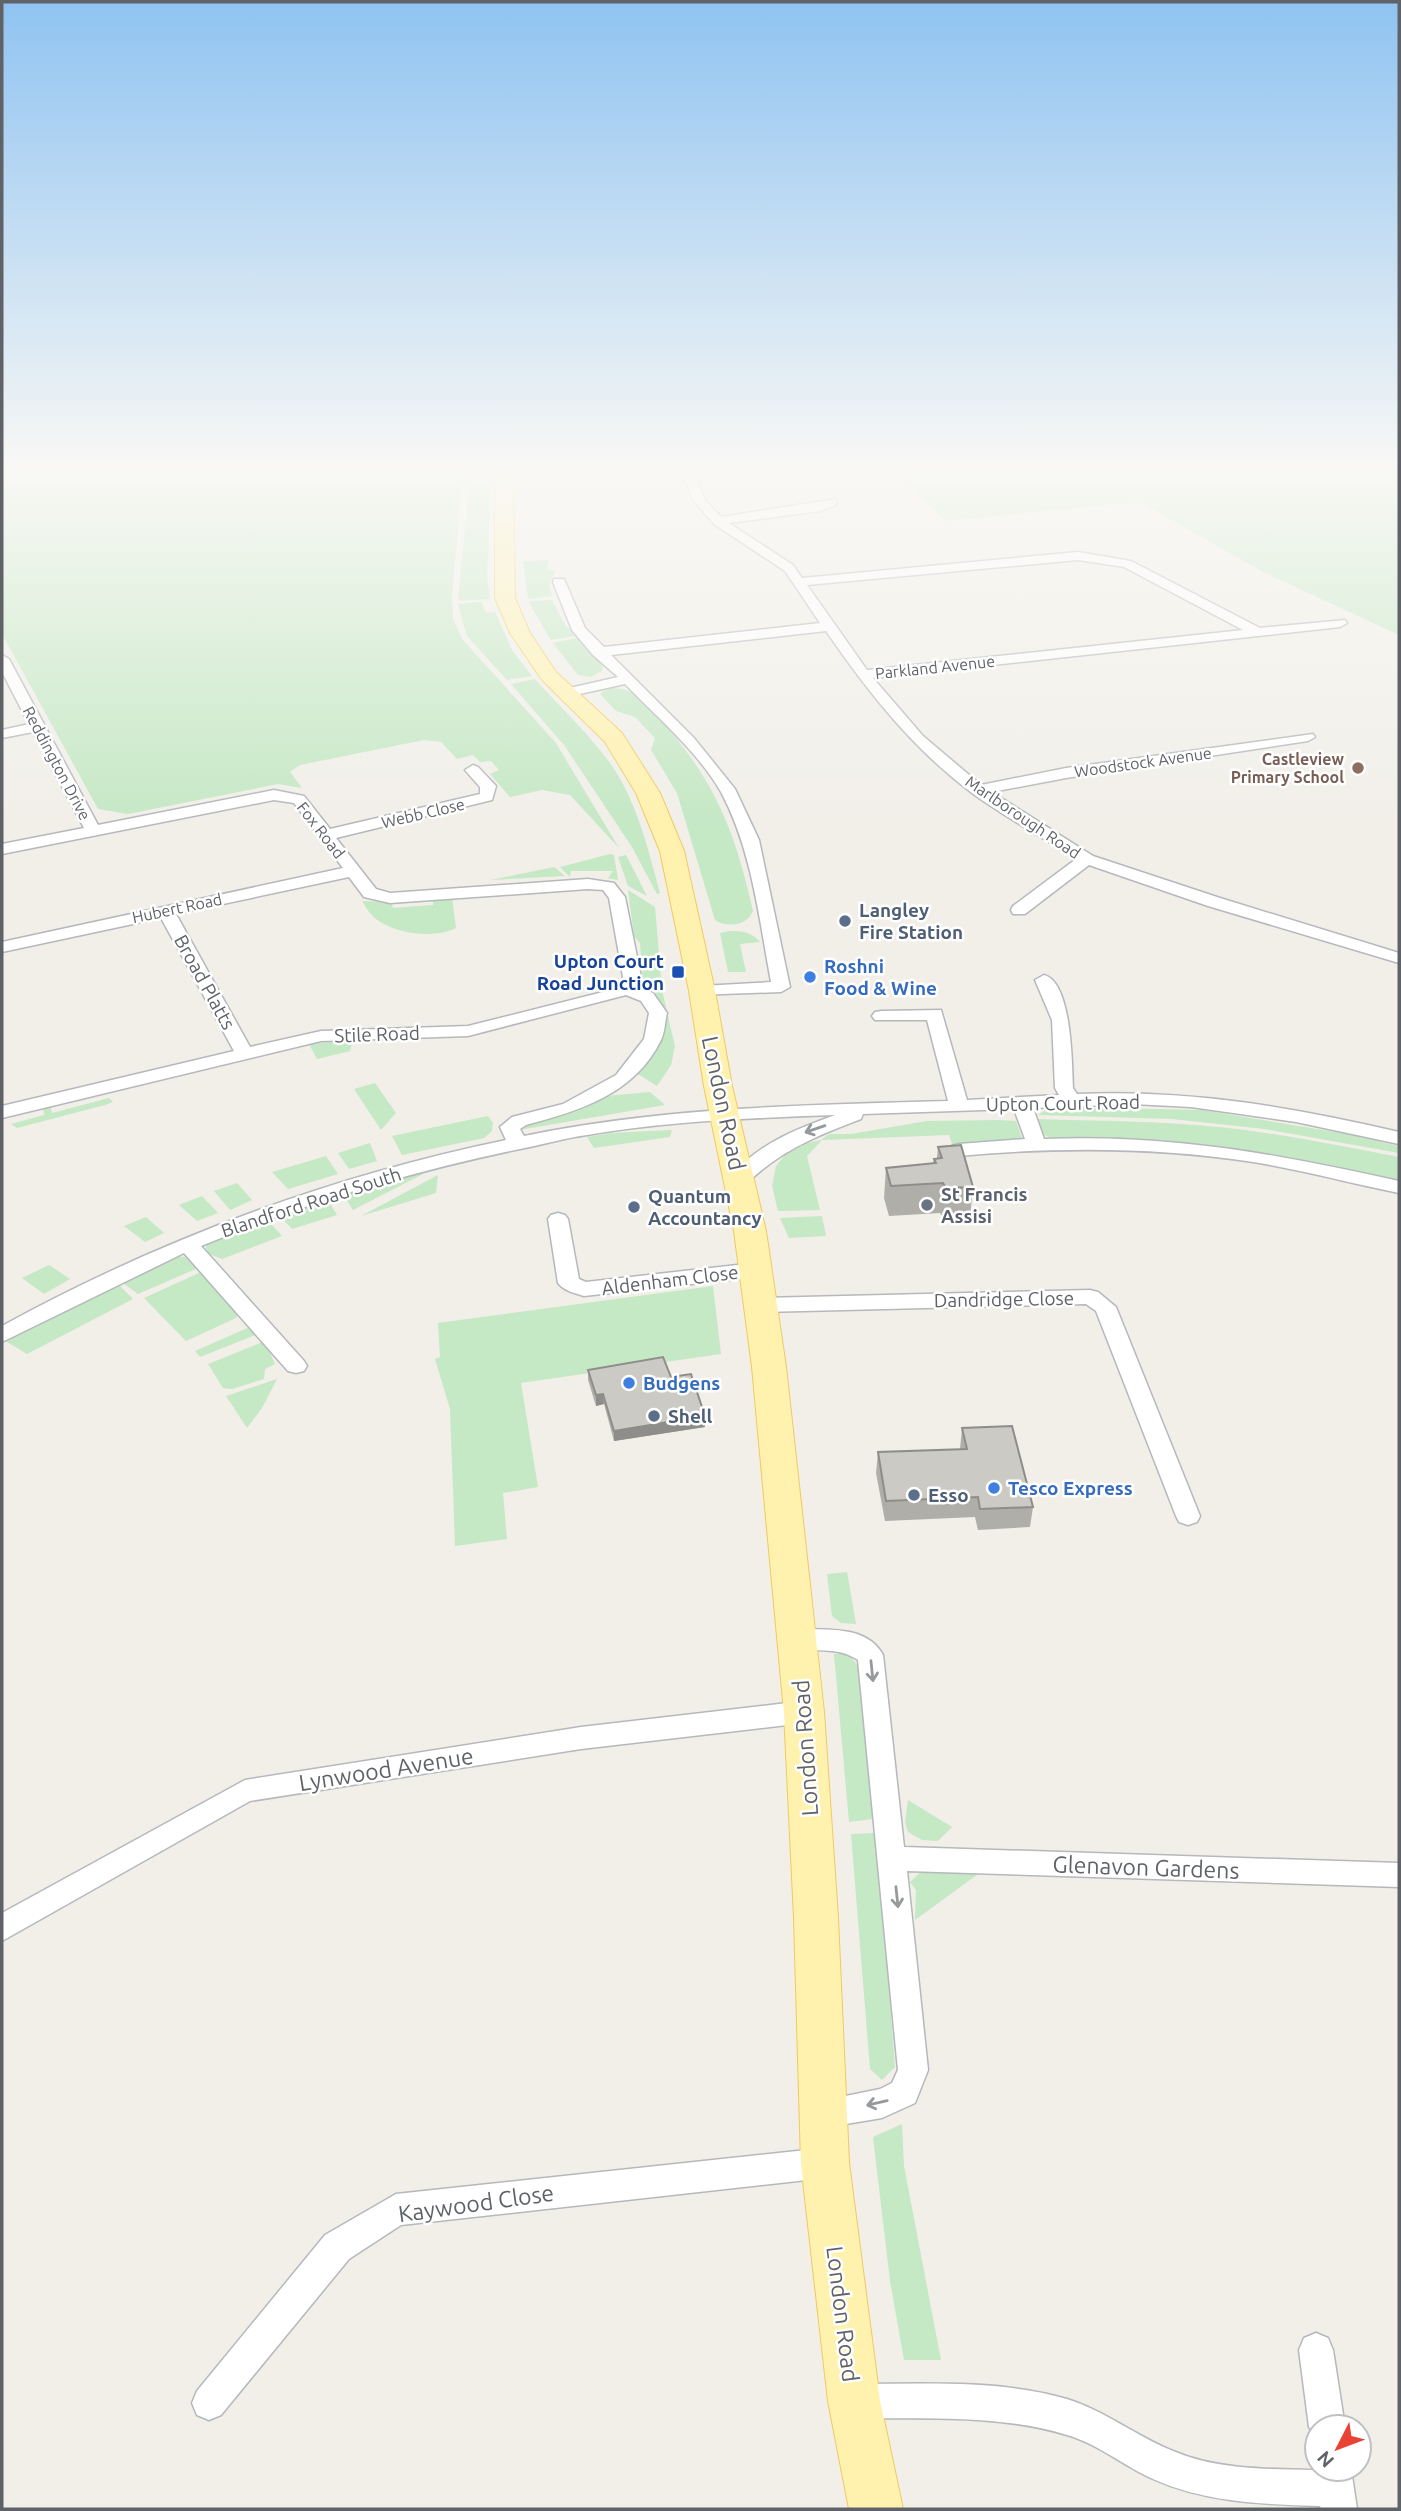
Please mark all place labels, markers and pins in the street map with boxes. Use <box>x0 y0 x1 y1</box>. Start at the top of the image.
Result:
place label: Castleview Primary School <box>1231 750 1344 786</box>
marker: Castleview Primary School <box>1350 760 1366 776</box>
place label: Langley Fire Station <box>859 899 963 943</box>
marker: Langley Fire Station <box>837 913 853 929</box>
place label: Upton Court Road Junction <box>537 950 664 994</box>
place label: Roshni Food & Wine <box>824 955 937 999</box>
marker: Upton Court Road Junction <box>670 964 686 980</box>
marker: Roshni Food & Wine <box>802 969 818 985</box>
place label: St Francis Assisi <box>941 1183 1028 1227</box>
place label: Quantum Accountancy <box>648 1185 762 1229</box>
marker: St Francis Assisi <box>919 1197 935 1213</box>
marker: Quantum Accountancy <box>626 1199 642 1215</box>
place label: Budgens <box>643 1372 720 1394</box>
marker: Budgens <box>621 1375 637 1391</box>
place label: Shell <box>668 1405 713 1427</box>
marker: Shell <box>646 1408 662 1424</box>
place label: Tesco Express <box>1008 1477 1133 1499</box>
marker: Tesco Express <box>986 1480 1002 1496</box>
place label: Esso <box>928 1484 969 1506</box>
marker: Esso <box>906 1487 922 1503</box>

